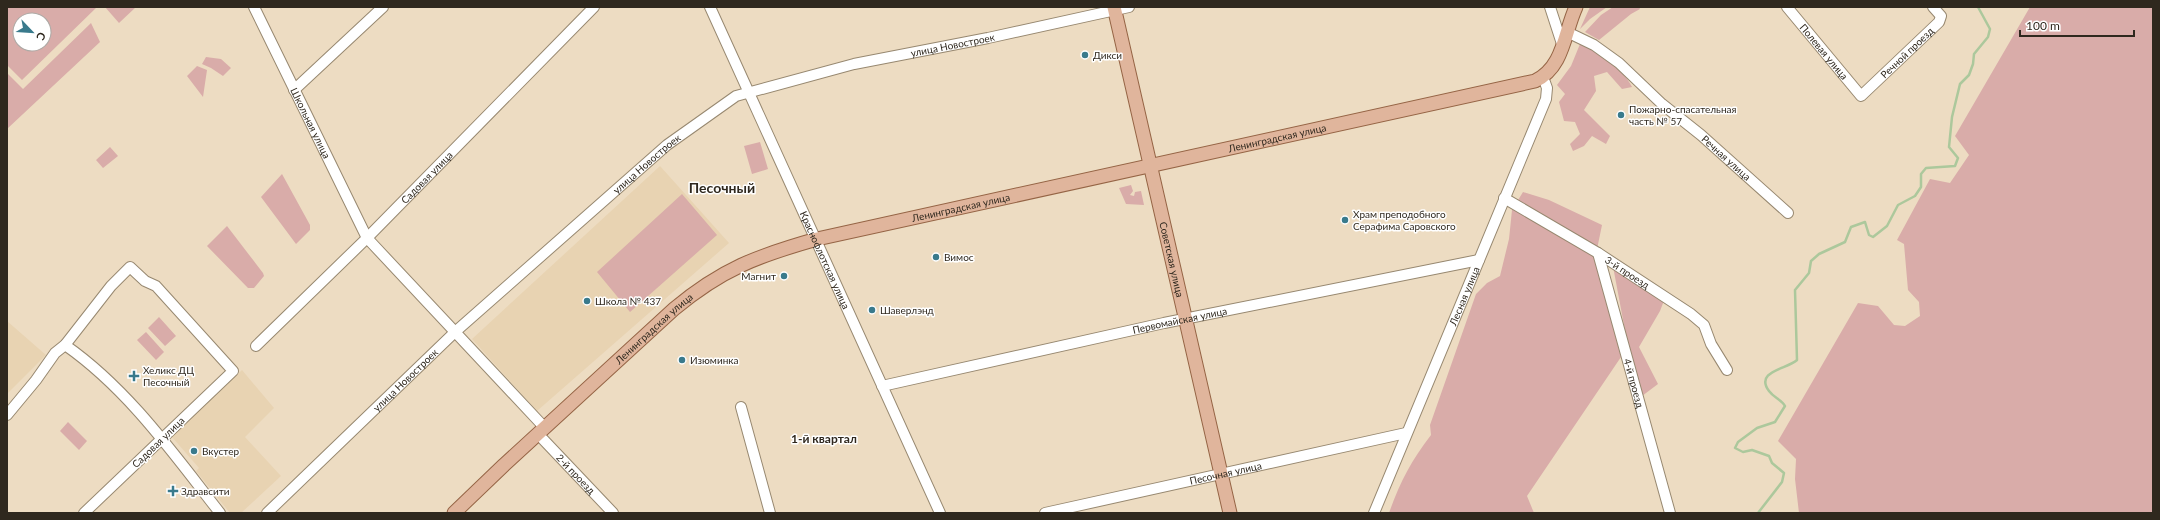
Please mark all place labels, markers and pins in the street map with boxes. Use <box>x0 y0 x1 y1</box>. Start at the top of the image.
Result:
place label: Дикси <box>1093 49 1122 61</box>
marker: Дикси <box>1080 50 1090 60</box>
place label: Пожарно-спасательная часть № 57 <box>1629 103 1736 127</box>
marker: Пожарно-спасательная часть № 57 <box>1616 110 1626 120</box>
place label: Храм преподобного Серафима Саровского <box>1353 208 1456 232</box>
marker: Храм преподобного Серафима Саровского <box>1340 215 1350 225</box>
place label: Вимос <box>944 251 974 263</box>
marker: Вимос <box>931 252 941 262</box>
place label: Магнит <box>741 270 776 282</box>
marker: Магнит <box>779 271 789 281</box>
place label: Школа № 437 <box>595 295 661 307</box>
marker: Школа № 437 <box>582 296 592 306</box>
place label: Шаверлэнд <box>880 304 934 316</box>
marker: Шаверлэнд <box>867 305 877 315</box>
place label: Изюминка <box>690 354 738 366</box>
marker: Изюминка <box>677 355 687 365</box>
place label: Хеликс ДЦ Песочный <box>143 364 194 388</box>
marker: Хеликс ДЦ Песочный <box>128 370 140 382</box>
place label: Вкустер <box>202 445 239 457</box>
marker: Вкустер <box>189 446 199 456</box>
place label: Здравсити <box>181 485 230 497</box>
marker: Здравсити <box>168 486 178 496</box>

